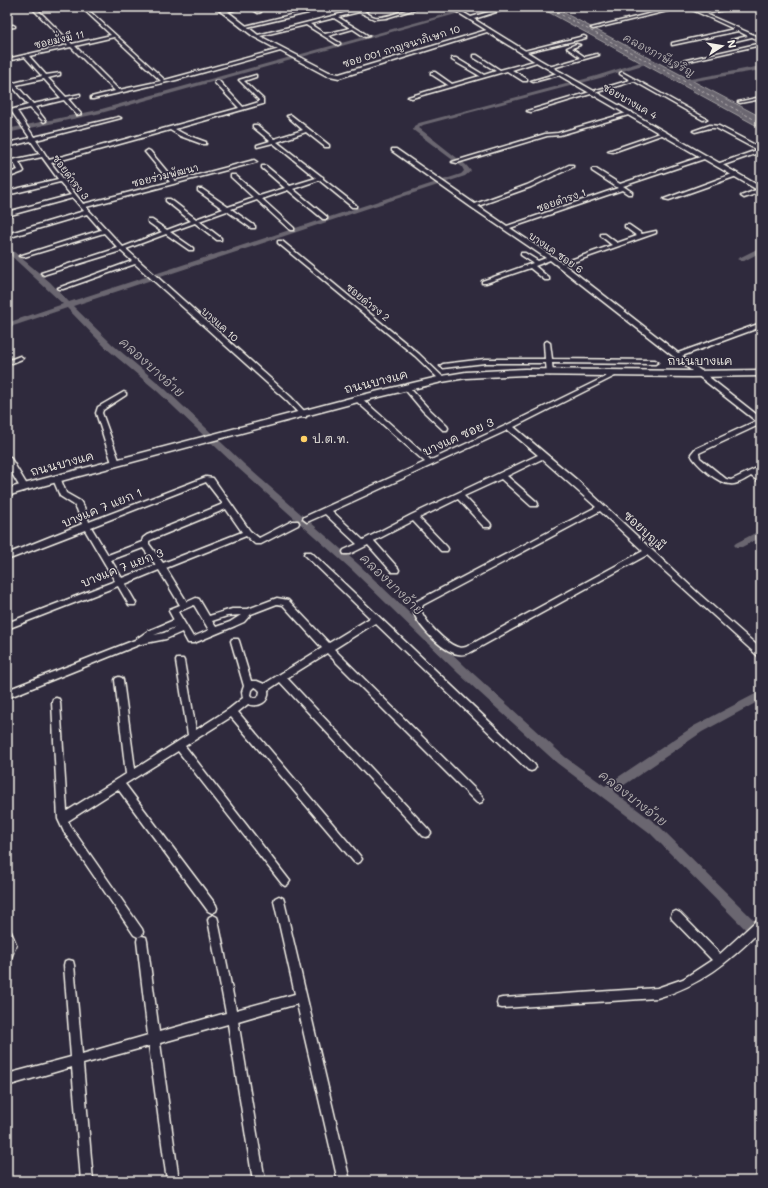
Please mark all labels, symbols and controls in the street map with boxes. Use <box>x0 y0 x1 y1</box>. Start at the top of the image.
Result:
street label: ซอย 001 กาญจนาภิเษก 10 <box>340 21 462 71</box>
street label: ซอยมั่งมี 11 <box>32 26 86 52</box>
north arrow <box>702 26 742 66</box>
water label: คลองภาษีเจริญ <box>621 29 698 80</box>
text: N <box>724 38 740 49</box>
street label: ซอยบางแค 4 <box>600 80 660 122</box>
street label: ซอยดำรง 3 <box>49 152 93 202</box>
street label: ซอยร่วมพัฒนา <box>130 160 200 190</box>
street label: ซอยดำรง 1 <box>534 185 588 215</box>
street label: บางแค ซอย 6 <box>526 228 586 276</box>
street label: ซอยดำรง 2 <box>343 280 393 324</box>
street label: บางแค 10 <box>198 304 242 344</box>
water label: คลองบางอ้าย <box>116 333 188 400</box>
street label: ถนนบางแค <box>667 352 733 368</box>
street label: ถนนบางแค <box>342 365 409 397</box>
street label: บางแค ซอย 3 <box>419 413 496 459</box>
place label: ป.ต.ท. <box>312 430 349 446</box>
marker: ป.ต.ท. <box>299 434 309 444</box>
street label: ถนนบางแค <box>28 447 95 479</box>
street label: บางแค 7 แยก 1 <box>59 484 144 531</box>
street label: ซอยบุญมี <box>618 507 669 556</box>
street label: บางแค 7 แยก 3 <box>78 544 165 590</box>
water label: คลองบางอ้าย <box>357 549 428 618</box>
water label: คลองบางอ้าย <box>596 766 671 830</box>

